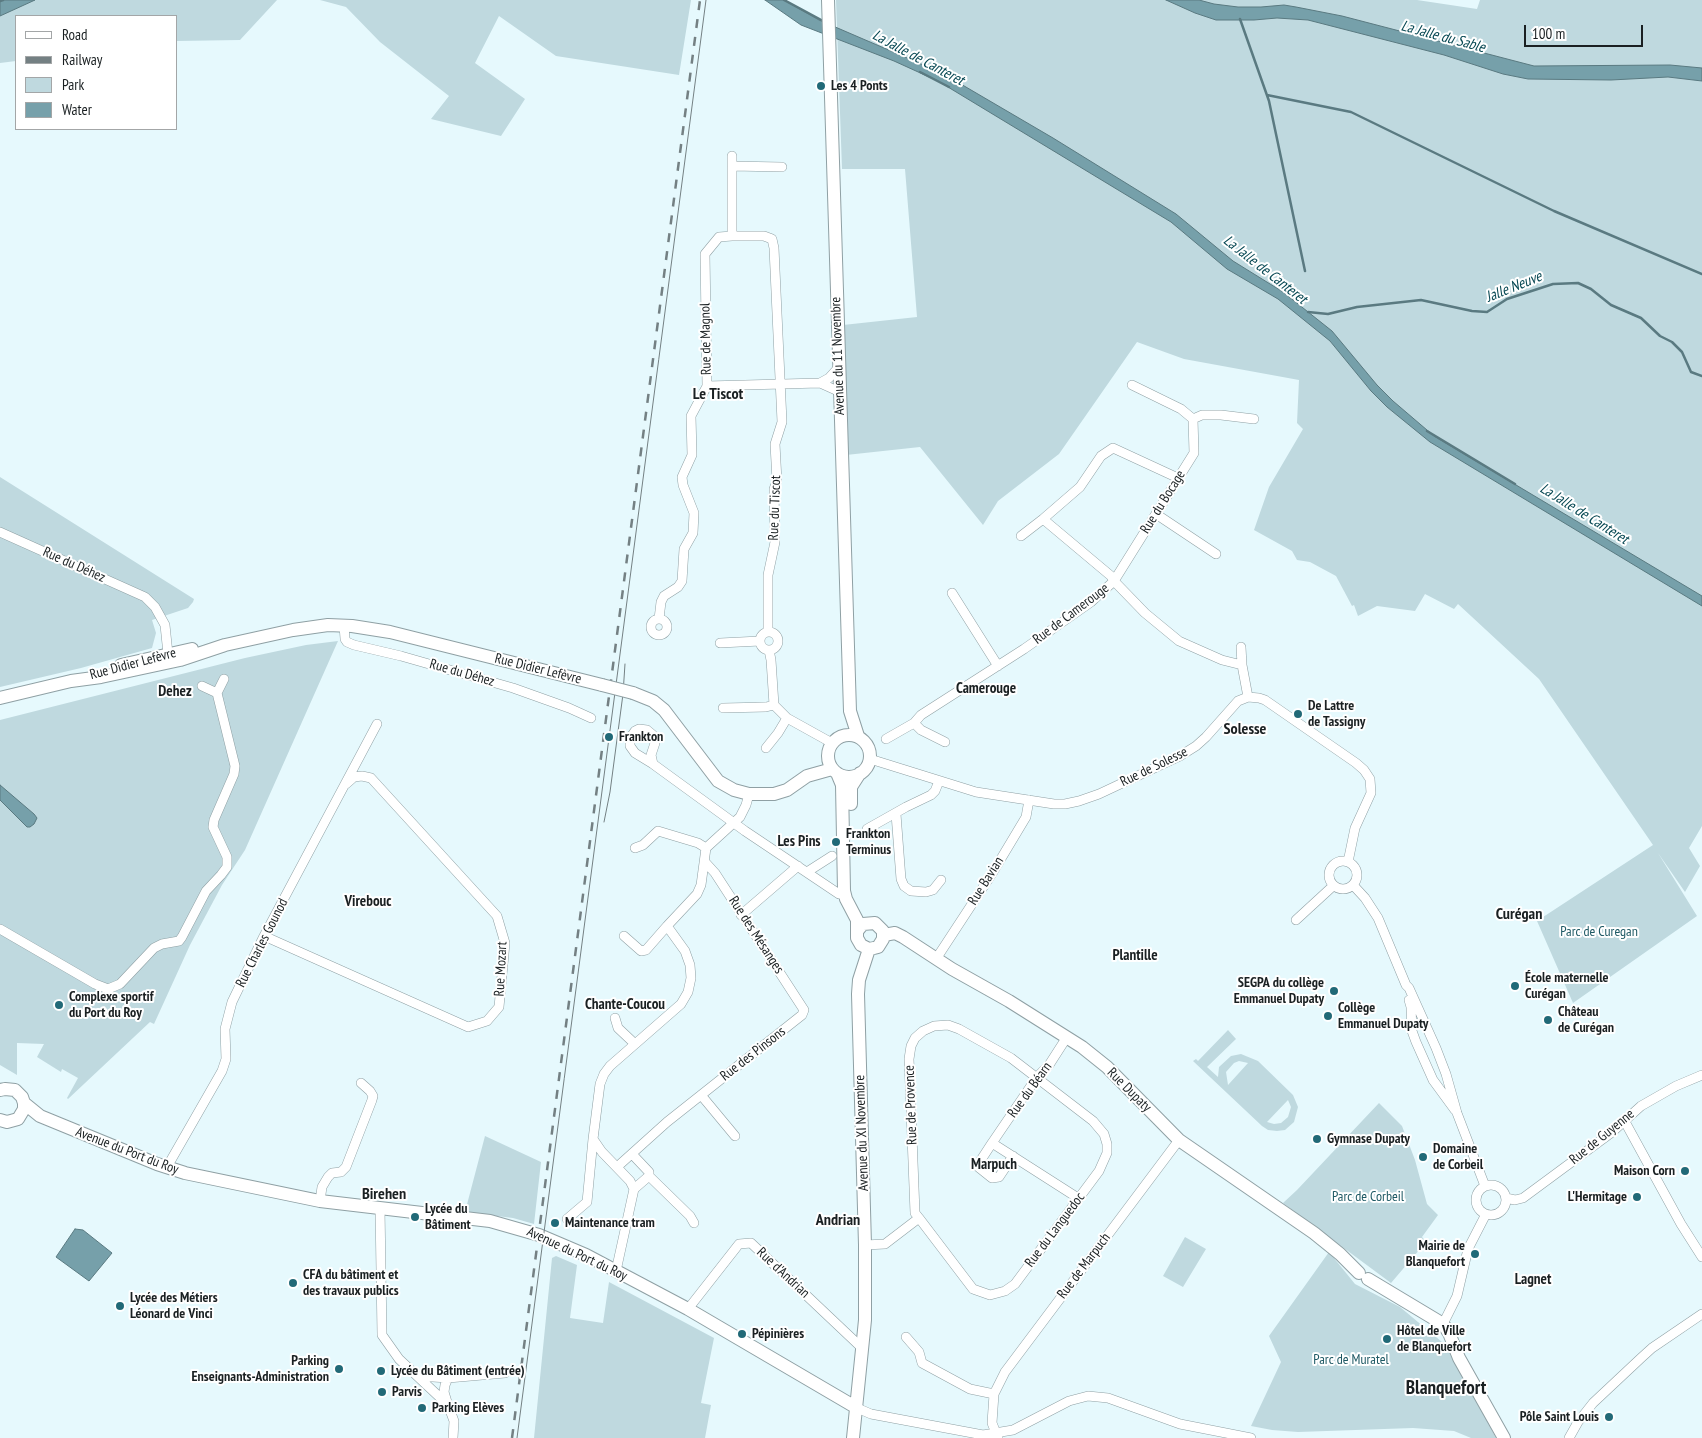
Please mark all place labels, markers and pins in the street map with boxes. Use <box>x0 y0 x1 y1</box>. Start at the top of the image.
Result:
place label: Les 4 Ponts <box>831 78 888 94</box>
marker: Les 4 Ponts <box>815 80 827 92</box>
place label: De Lattre de Tassigny <box>1308 698 1365 730</box>
marker: De Lattre de Tassigny <box>1292 708 1304 720</box>
place label: Frankton <box>619 729 663 745</box>
marker: Frankton <box>603 731 615 743</box>
place label: Frankton Terminus <box>846 826 891 859</box>
marker: Frankton Terminus <box>830 836 842 848</box>
place label: École maternelle Curégan <box>1525 970 1609 1002</box>
place label: SEGPA du collège Emmanuel Dupaty <box>1234 975 1324 1008</box>
marker: École maternelle Curégan <box>1509 980 1521 992</box>
marker: SEGPA du collège Emmanuel Dupaty <box>1328 985 1340 997</box>
place label: Complexe sportif du Port du Roy <box>69 989 153 1022</box>
marker: Complexe sportif du Port du Roy <box>53 999 65 1011</box>
place label: Collège Emmanuel Dupaty <box>1338 1000 1428 1032</box>
place label: Château de Curégan <box>1558 1004 1614 1036</box>
marker: Collège Emmanuel Dupaty <box>1322 1010 1334 1022</box>
marker: Château de Curégan <box>1542 1014 1554 1026</box>
place label: Gymnase Dupaty <box>1327 1131 1410 1147</box>
marker: Gymnase Dupaty <box>1311 1133 1323 1145</box>
place label: Domaine de Corbeil <box>1433 1141 1483 1174</box>
marker: Domaine de Corbeil <box>1417 1151 1429 1163</box>
place label: Maison Corn <box>1614 1163 1675 1179</box>
marker: Maison Corn <box>1679 1165 1691 1177</box>
place label: L'Hermitage <box>1568 1189 1627 1205</box>
marker: L'Hermitage <box>1631 1191 1643 1203</box>
place label: Lycée du Bâtiment <box>425 1201 470 1234</box>
marker: Lycée du Bâtiment <box>409 1211 421 1223</box>
place label: Maintenance tram <box>565 1215 655 1231</box>
marker: Maintenance tram <box>549 1217 561 1229</box>
place label: Mairie de Blanquefort <box>1406 1238 1465 1270</box>
marker: Mairie de Blanquefort <box>1469 1248 1481 1260</box>
place label: CFA du bâtiment et des travaux publics <box>303 1267 399 1300</box>
marker: CFA du bâtiment et des travaux publics <box>287 1277 299 1289</box>
place label: Lycée des Métiers Léonard de Vinci <box>130 1290 218 1322</box>
marker: Lycée des Métiers Léonard de Vinci <box>114 1300 126 1312</box>
place label: Hôtel de Ville de Blanquefort <box>1397 1323 1471 1355</box>
place label: Pépinières <box>752 1326 804 1342</box>
marker: Pépinières <box>736 1328 748 1340</box>
marker: Hôtel de Ville de Blanquefort <box>1381 1333 1393 1345</box>
place label: Parking Enseignants-Administration <box>192 1353 329 1385</box>
marker: Parking Enseignants-Administration <box>333 1363 345 1375</box>
place label: Lycée du Bâtiment (entrée) <box>391 1363 525 1379</box>
marker: Lycée du Bâtiment (entrée) <box>375 1365 387 1377</box>
place label: Parvis <box>392 1384 422 1400</box>
marker: Parvis <box>376 1386 388 1398</box>
place label: Parking Elèves <box>432 1400 504 1416</box>
marker: Parking Elèves <box>416 1402 428 1414</box>
place label: Pôle Saint Louis <box>1520 1409 1599 1425</box>
marker: Pôle Saint Louis <box>1603 1411 1615 1423</box>

